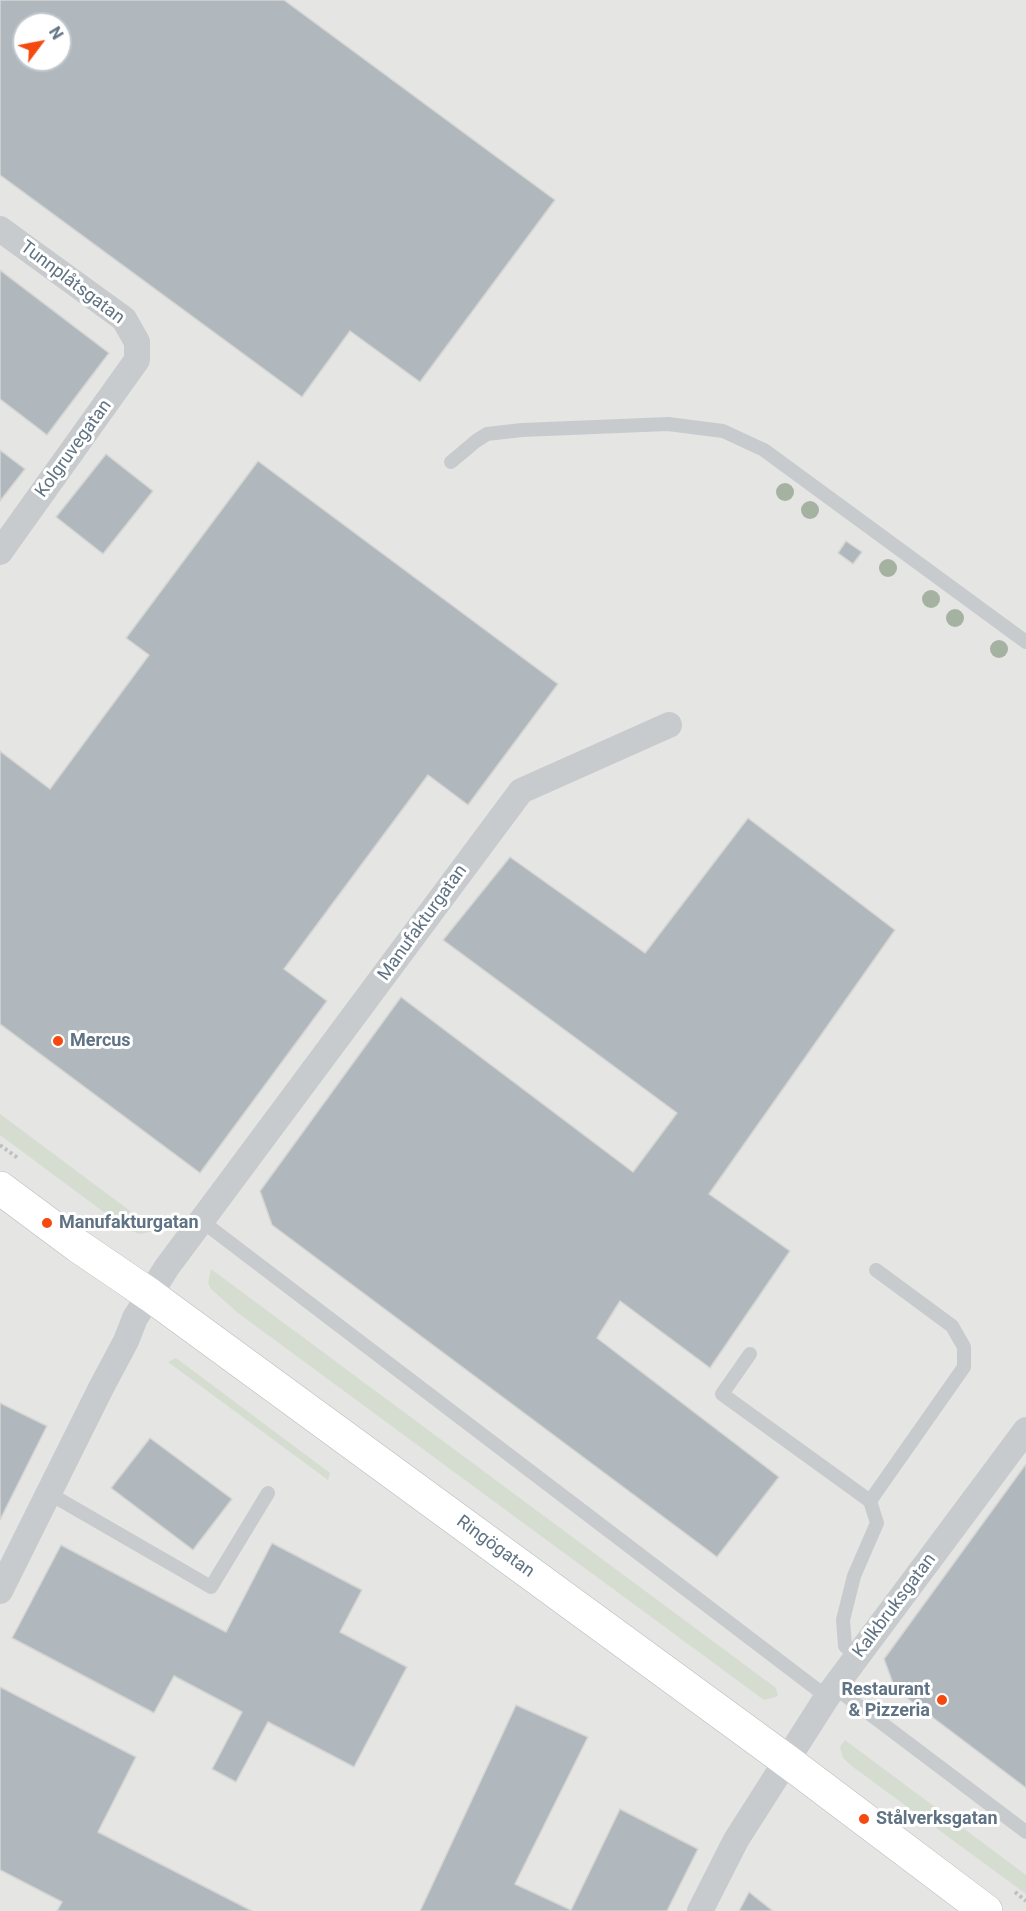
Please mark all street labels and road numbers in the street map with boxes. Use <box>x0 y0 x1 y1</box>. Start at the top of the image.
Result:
street label: Tunnplåtsgatan <box>16 237 128 329</box>
street label: Kolgruvegatan <box>31 396 117 502</box>
street label: Manufakturgatan <box>374 861 472 985</box>
street label: Ringögatan <box>452 1511 538 1583</box>
street label: Kalkbruksgatan <box>849 1550 941 1662</box>

